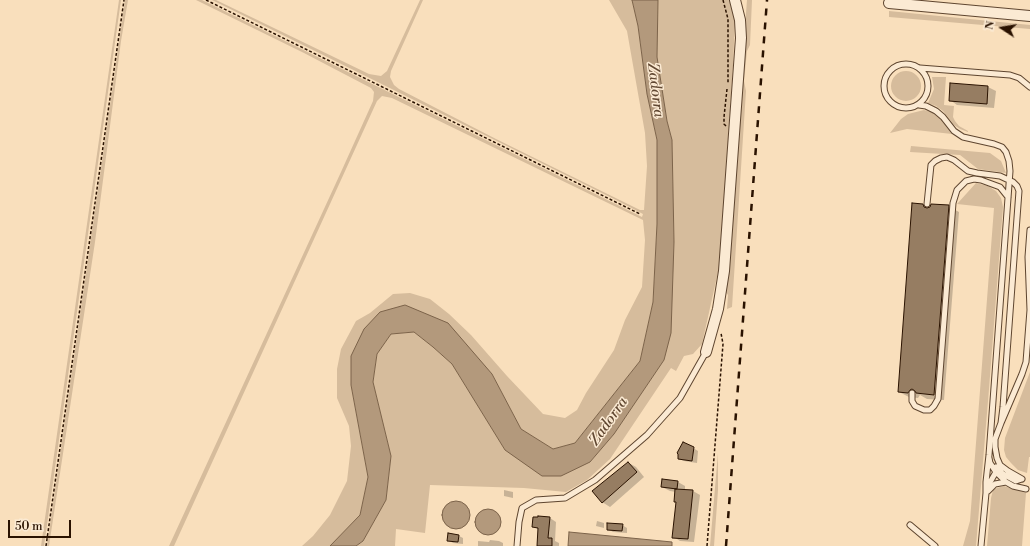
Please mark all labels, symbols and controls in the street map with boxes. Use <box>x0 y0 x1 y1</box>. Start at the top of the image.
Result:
north arrow <box>982 8 1022 48</box>
text: N <box>983 20 998 31</box>
water label: Zadorra <box>643 62 667 118</box>
water label: Zadorra <box>586 394 632 450</box>
scale bar <box>10 512 73 538</box>
text: 50 m <box>15 519 43 534</box>

